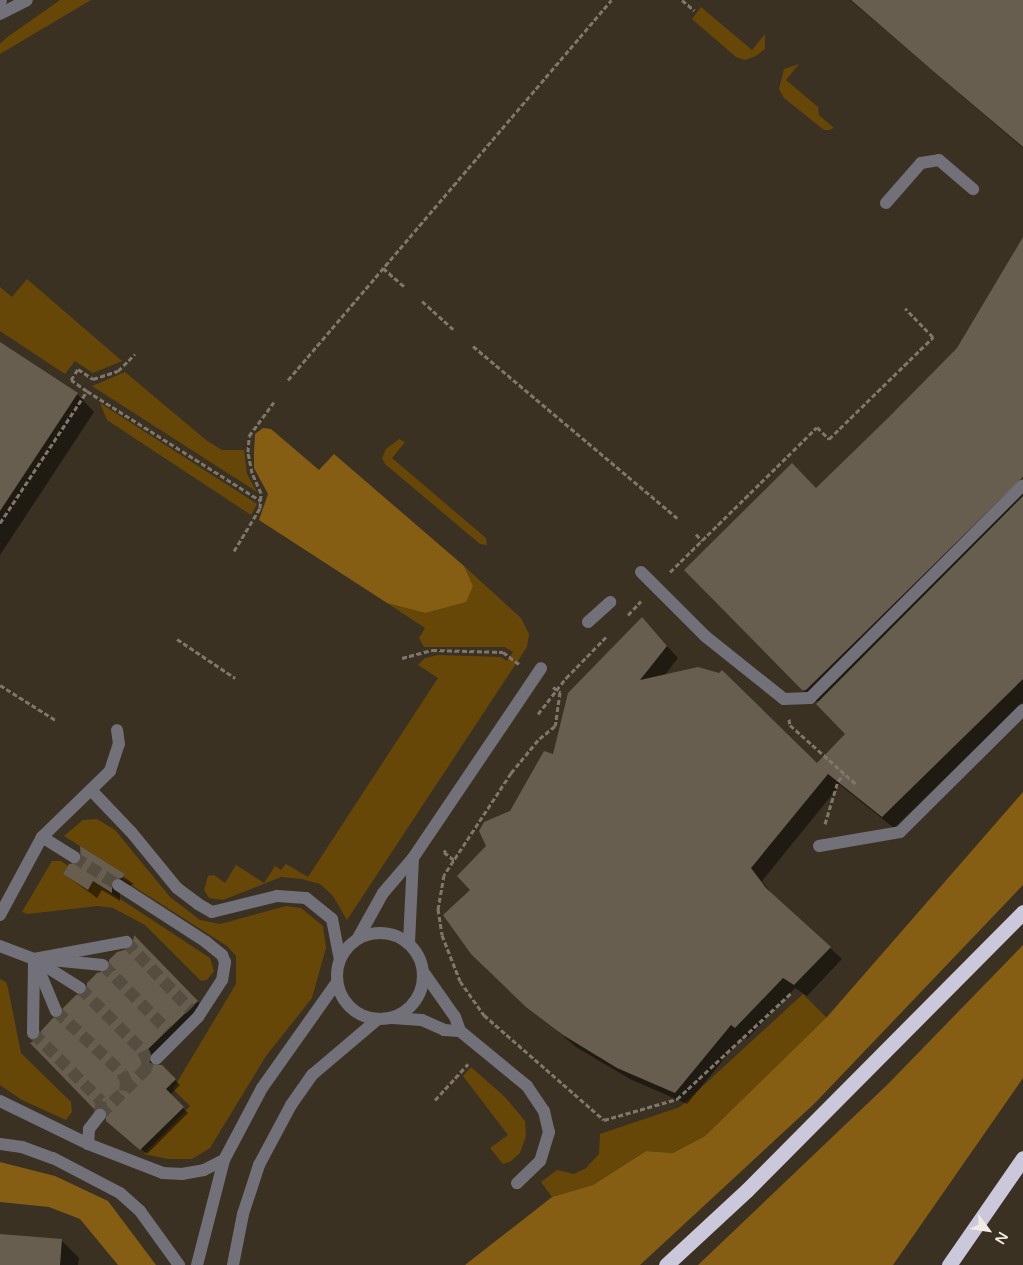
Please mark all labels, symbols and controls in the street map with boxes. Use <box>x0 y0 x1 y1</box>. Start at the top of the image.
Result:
north arrow <box>963 1205 1013 1255</box>
text: N <box>991 1229 1011 1247</box>

